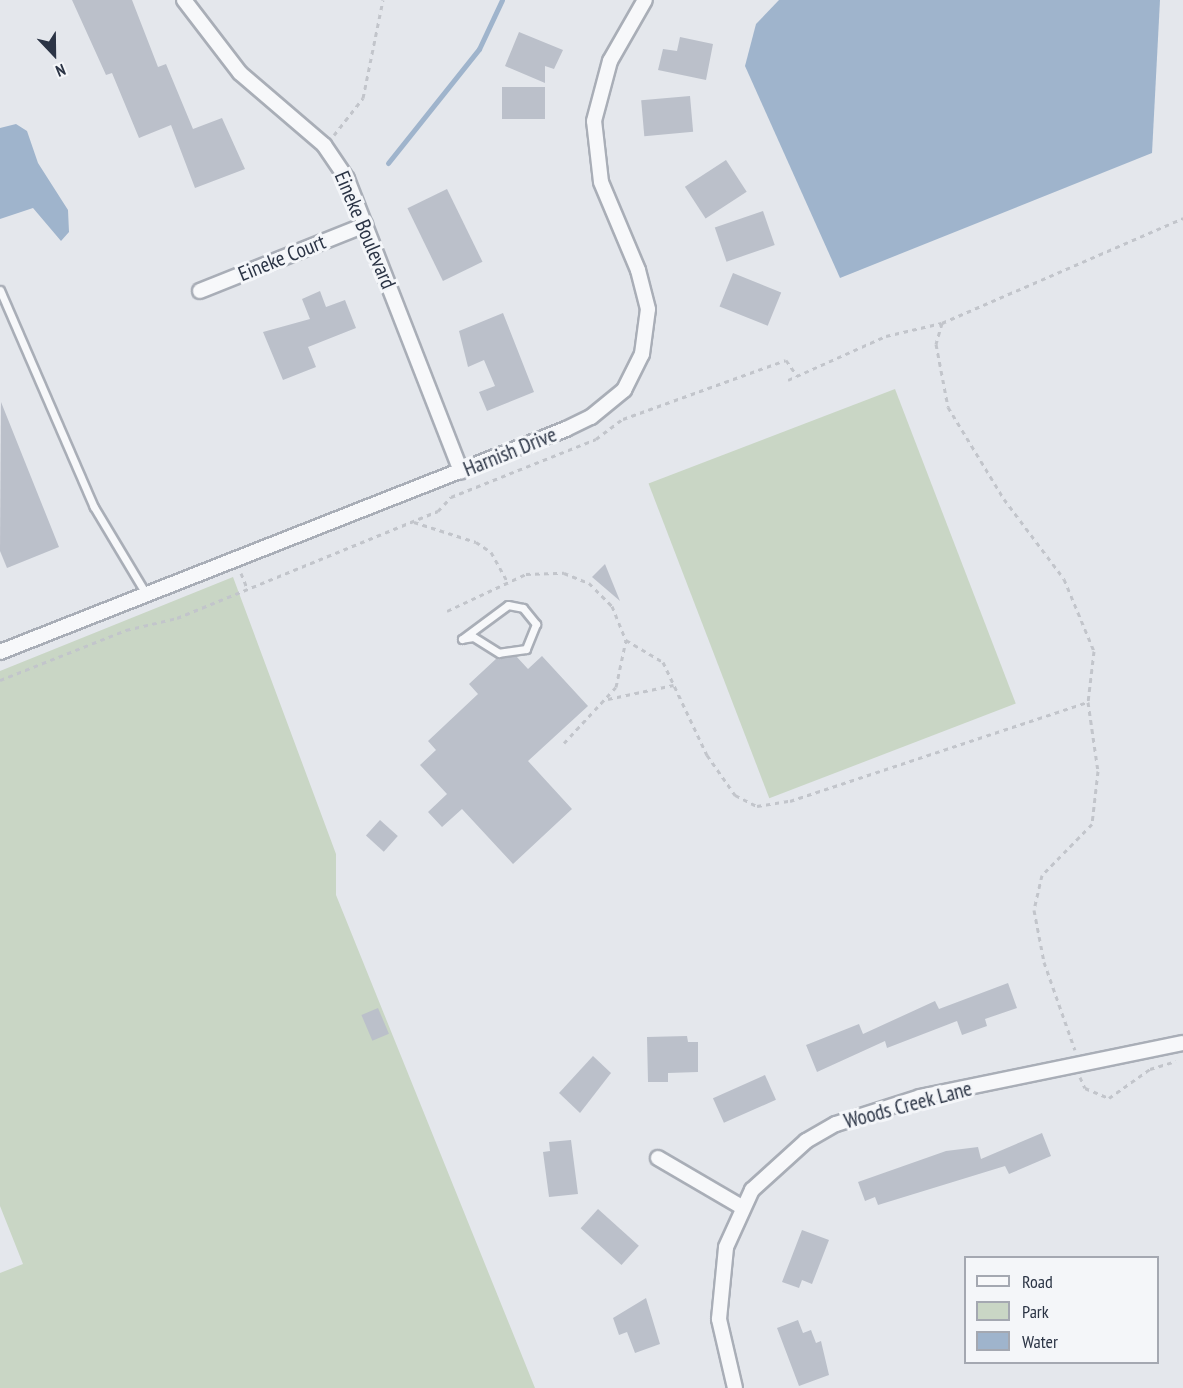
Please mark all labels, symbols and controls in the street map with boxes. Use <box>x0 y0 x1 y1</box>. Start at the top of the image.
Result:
north arrow <box>24 24 84 84</box>
text: N <box>53 60 69 82</box>
street label: Eineke Boulevard <box>329 167 401 293</box>
street label: Eineke Court <box>235 229 329 287</box>
street label: Harnish Drive <box>460 422 560 482</box>
street label: Woods Creek Lane <box>841 1076 975 1134</box>
legend <box>964 1256 1159 1364</box>
text: Road <box>1022 1270 1053 1293</box>
text: Park <box>1022 1300 1049 1323</box>
text: Water <box>1022 1330 1058 1353</box>

